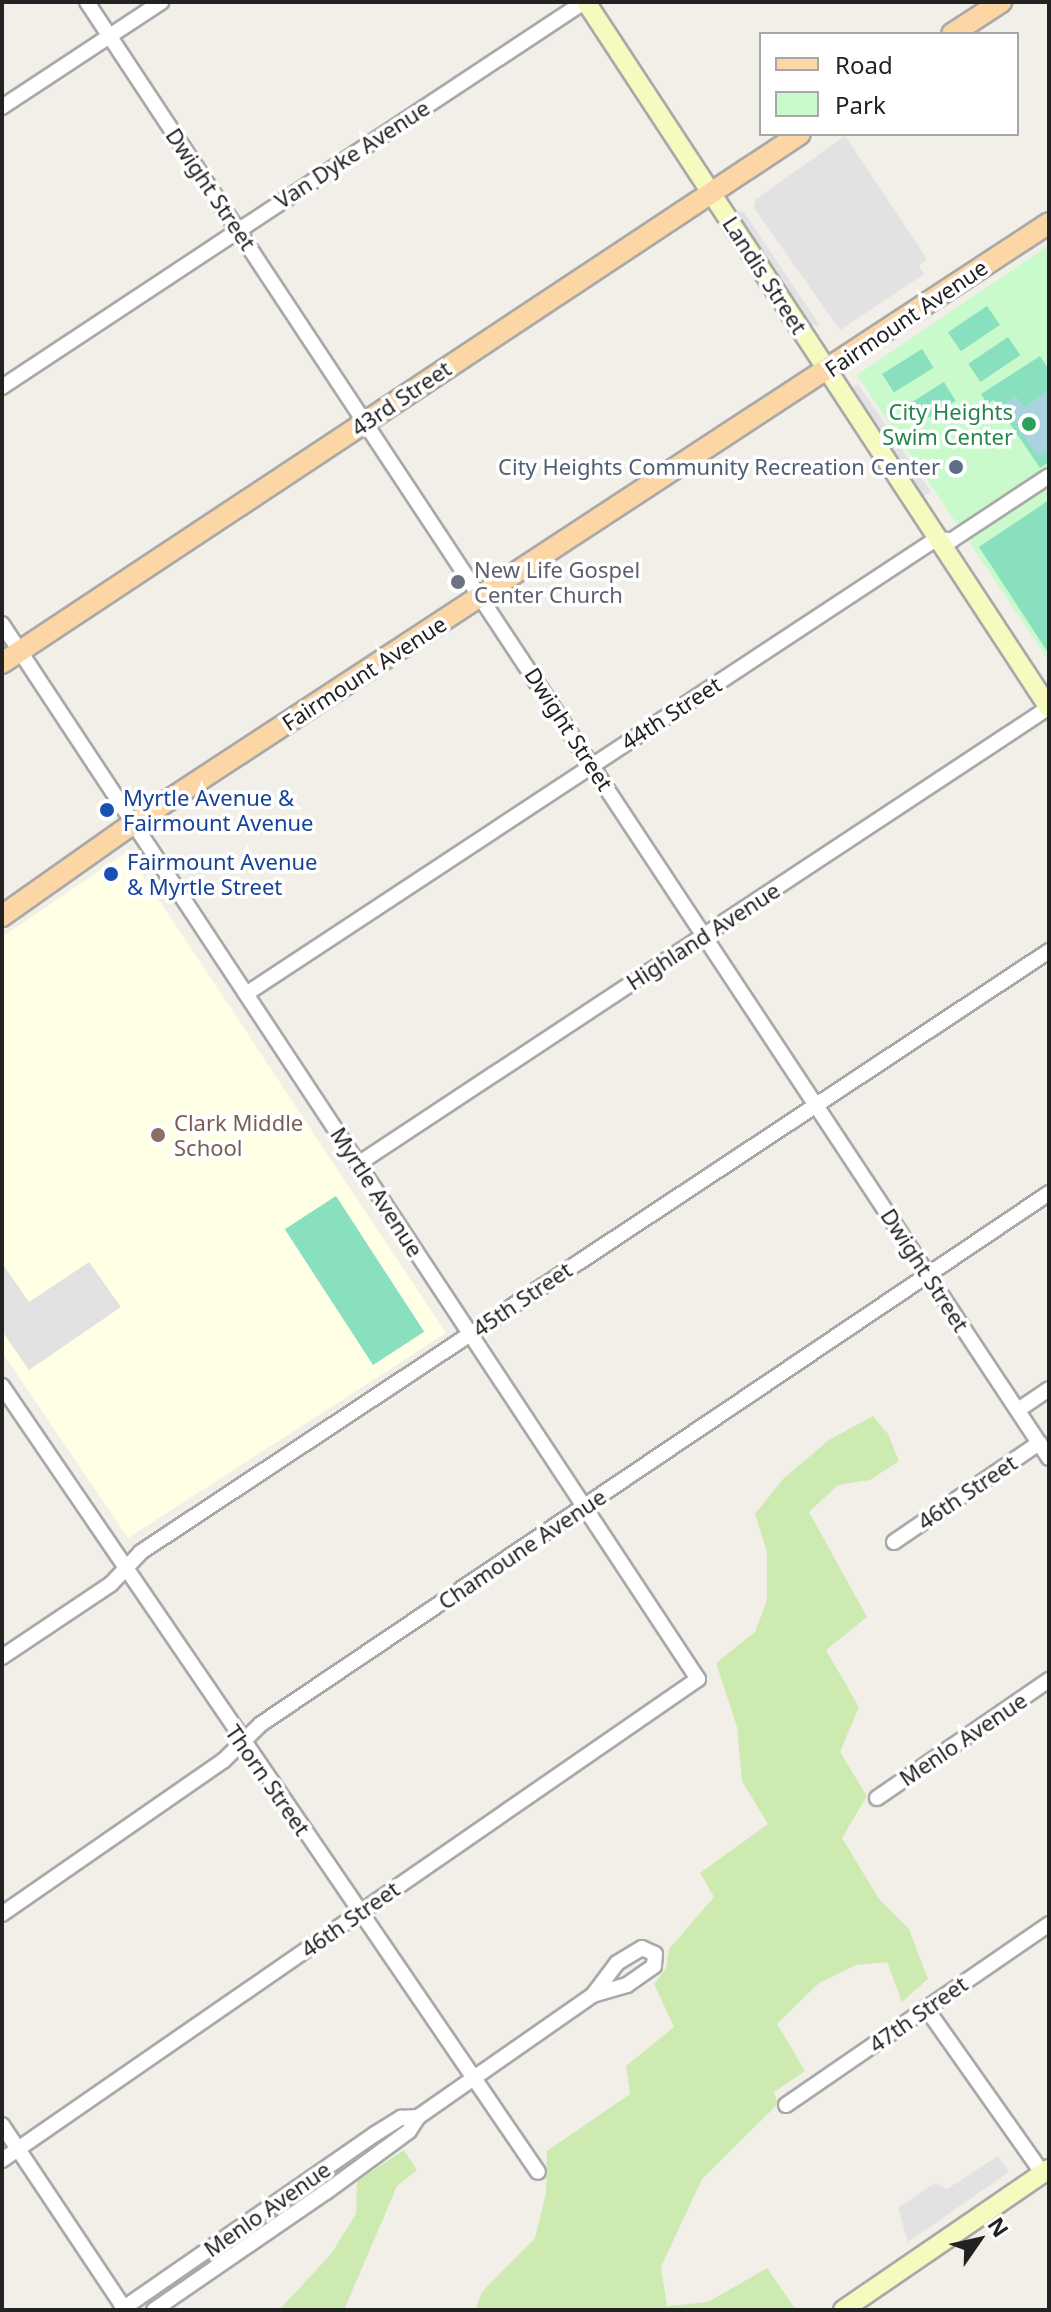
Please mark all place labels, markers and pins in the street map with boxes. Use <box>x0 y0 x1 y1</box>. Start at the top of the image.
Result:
place label: City Heights Swim Center <box>882 398 1013 450</box>
marker: City Heights Swim Center <box>1020 415 1038 433</box>
place label: City Heights Community Recreation Center <box>498 454 940 480</box>
marker: City Heights Community Recreation Center <box>947 458 965 476</box>
place label: New Life Gospel Center Church <box>474 556 640 608</box>
marker: New Life Gospel Center Church <box>449 573 467 591</box>
place label: Myrtle Avenue & Fairmount Avenue <box>123 784 313 836</box>
marker: Myrtle Avenue & Fairmount Avenue <box>98 801 116 819</box>
place label: Fairmount Avenue & Myrtle Street <box>127 848 317 900</box>
marker: Fairmount Avenue & Myrtle Street <box>102 865 120 883</box>
place label: Clark Middle School <box>174 1109 303 1160</box>
marker: Clark Middle School <box>149 1126 167 1144</box>

